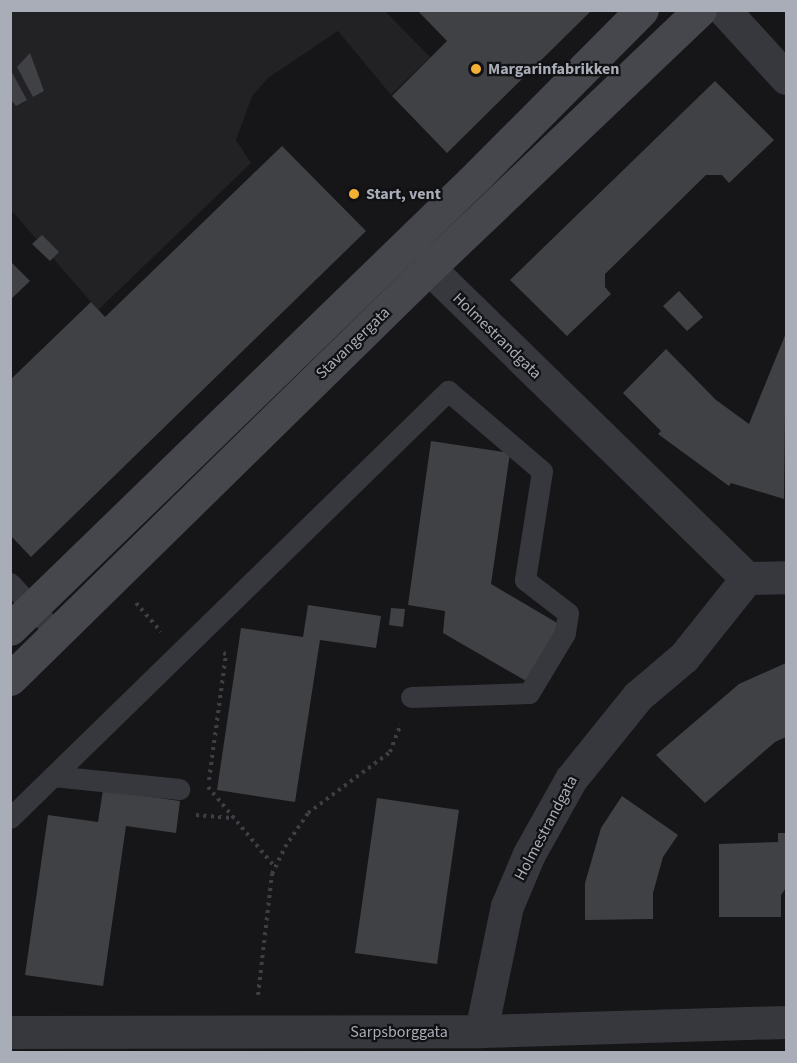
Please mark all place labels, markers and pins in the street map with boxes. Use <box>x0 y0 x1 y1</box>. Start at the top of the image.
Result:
place label: Margarinfabrikken <box>488 59 619 79</box>
marker: Margarinfabrikken <box>469 62 483 76</box>
place label: Start, vent <box>366 184 441 204</box>
marker: Start, vent <box>347 187 361 201</box>

